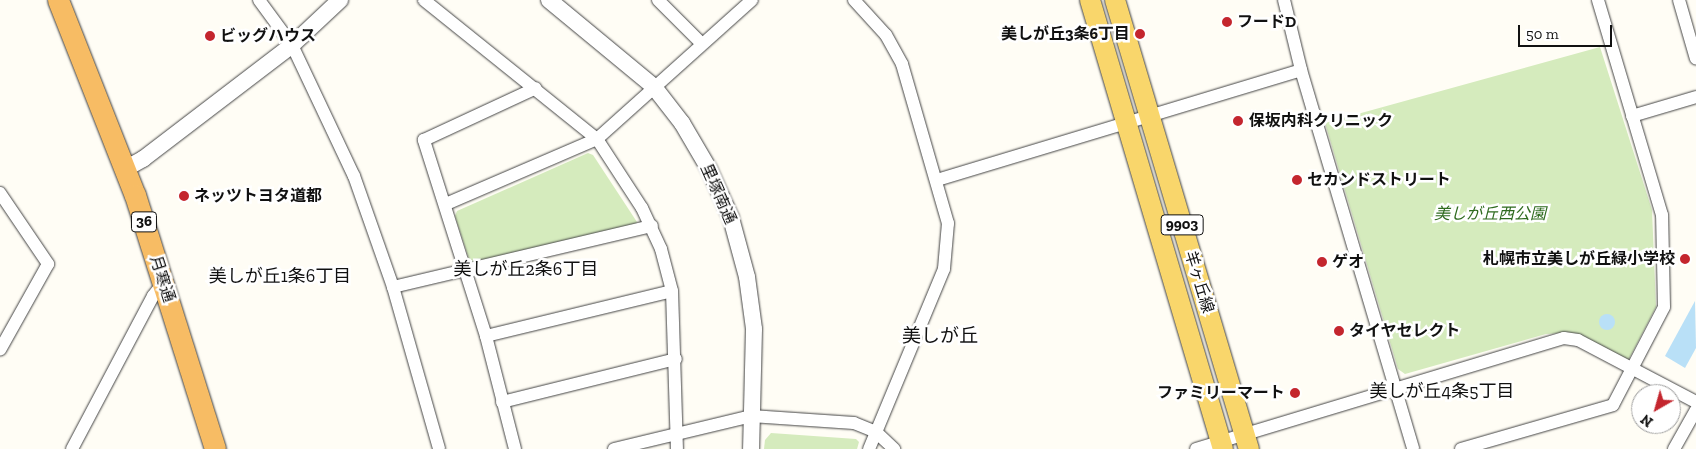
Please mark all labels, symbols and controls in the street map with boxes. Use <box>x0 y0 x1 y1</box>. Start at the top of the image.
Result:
place label: フードD <box>1237 12 1296 32</box>
scale bar <box>1521 15 1615 47</box>
marker: フードD <box>1221 16 1233 28</box>
place label: 美しが丘3条6丁目 <box>1001 24 1130 44</box>
text: 50 m <box>1526 25 1559 43</box>
place label: ビッグハウス <box>220 26 316 46</box>
marker: 美しが丘3条6丁目 <box>1134 28 1146 40</box>
marker: ビッグハウス <box>204 30 216 42</box>
place label: 保坂内科クリニック <box>1249 111 1393 131</box>
marker: 保坂内科クリニック <box>1231 114 1245 128</box>
street label: 里塚南通 <box>696 161 740 227</box>
place label: セカンドストリート <box>1307 170 1451 190</box>
marker: セカンドストリート <box>1291 174 1303 186</box>
place label: ネッツトヨタ道都 <box>194 186 322 206</box>
marker: ネッツトヨタ道都 <box>178 190 190 202</box>
park label: 美しが丘西公園 <box>1434 204 1546 224</box>
road number: 36 <box>130 210 158 234</box>
road number: 9903 <box>1160 212 1204 238</box>
street label: 羊ヶ丘線 <box>1180 249 1218 315</box>
place label: 札幌市立美しが丘緑小学校 <box>1483 249 1675 269</box>
place label: ゲオ <box>1332 252 1364 272</box>
street label: 月寒通 <box>145 253 179 305</box>
marker: 札幌市立美しが丘緑小学校 <box>1679 253 1691 265</box>
marker: ゲオ <box>1316 256 1328 268</box>
district label: 美しが丘2条6丁目 <box>454 258 598 280</box>
district label: 美しが丘1条6丁目 <box>209 265 351 287</box>
place label: タイヤセレクト <box>1349 321 1461 341</box>
district label: 美しが丘 <box>902 325 978 347</box>
marker: タイヤセレクト <box>1333 325 1345 337</box>
district label: 美しが丘4条5丁目 <box>1370 380 1514 402</box>
place label: ファミリーマート <box>1157 383 1285 403</box>
north arrow <box>1631 384 1681 434</box>
marker: ファミリーマート <box>1289 387 1301 399</box>
text: N <box>1638 410 1657 430</box>

